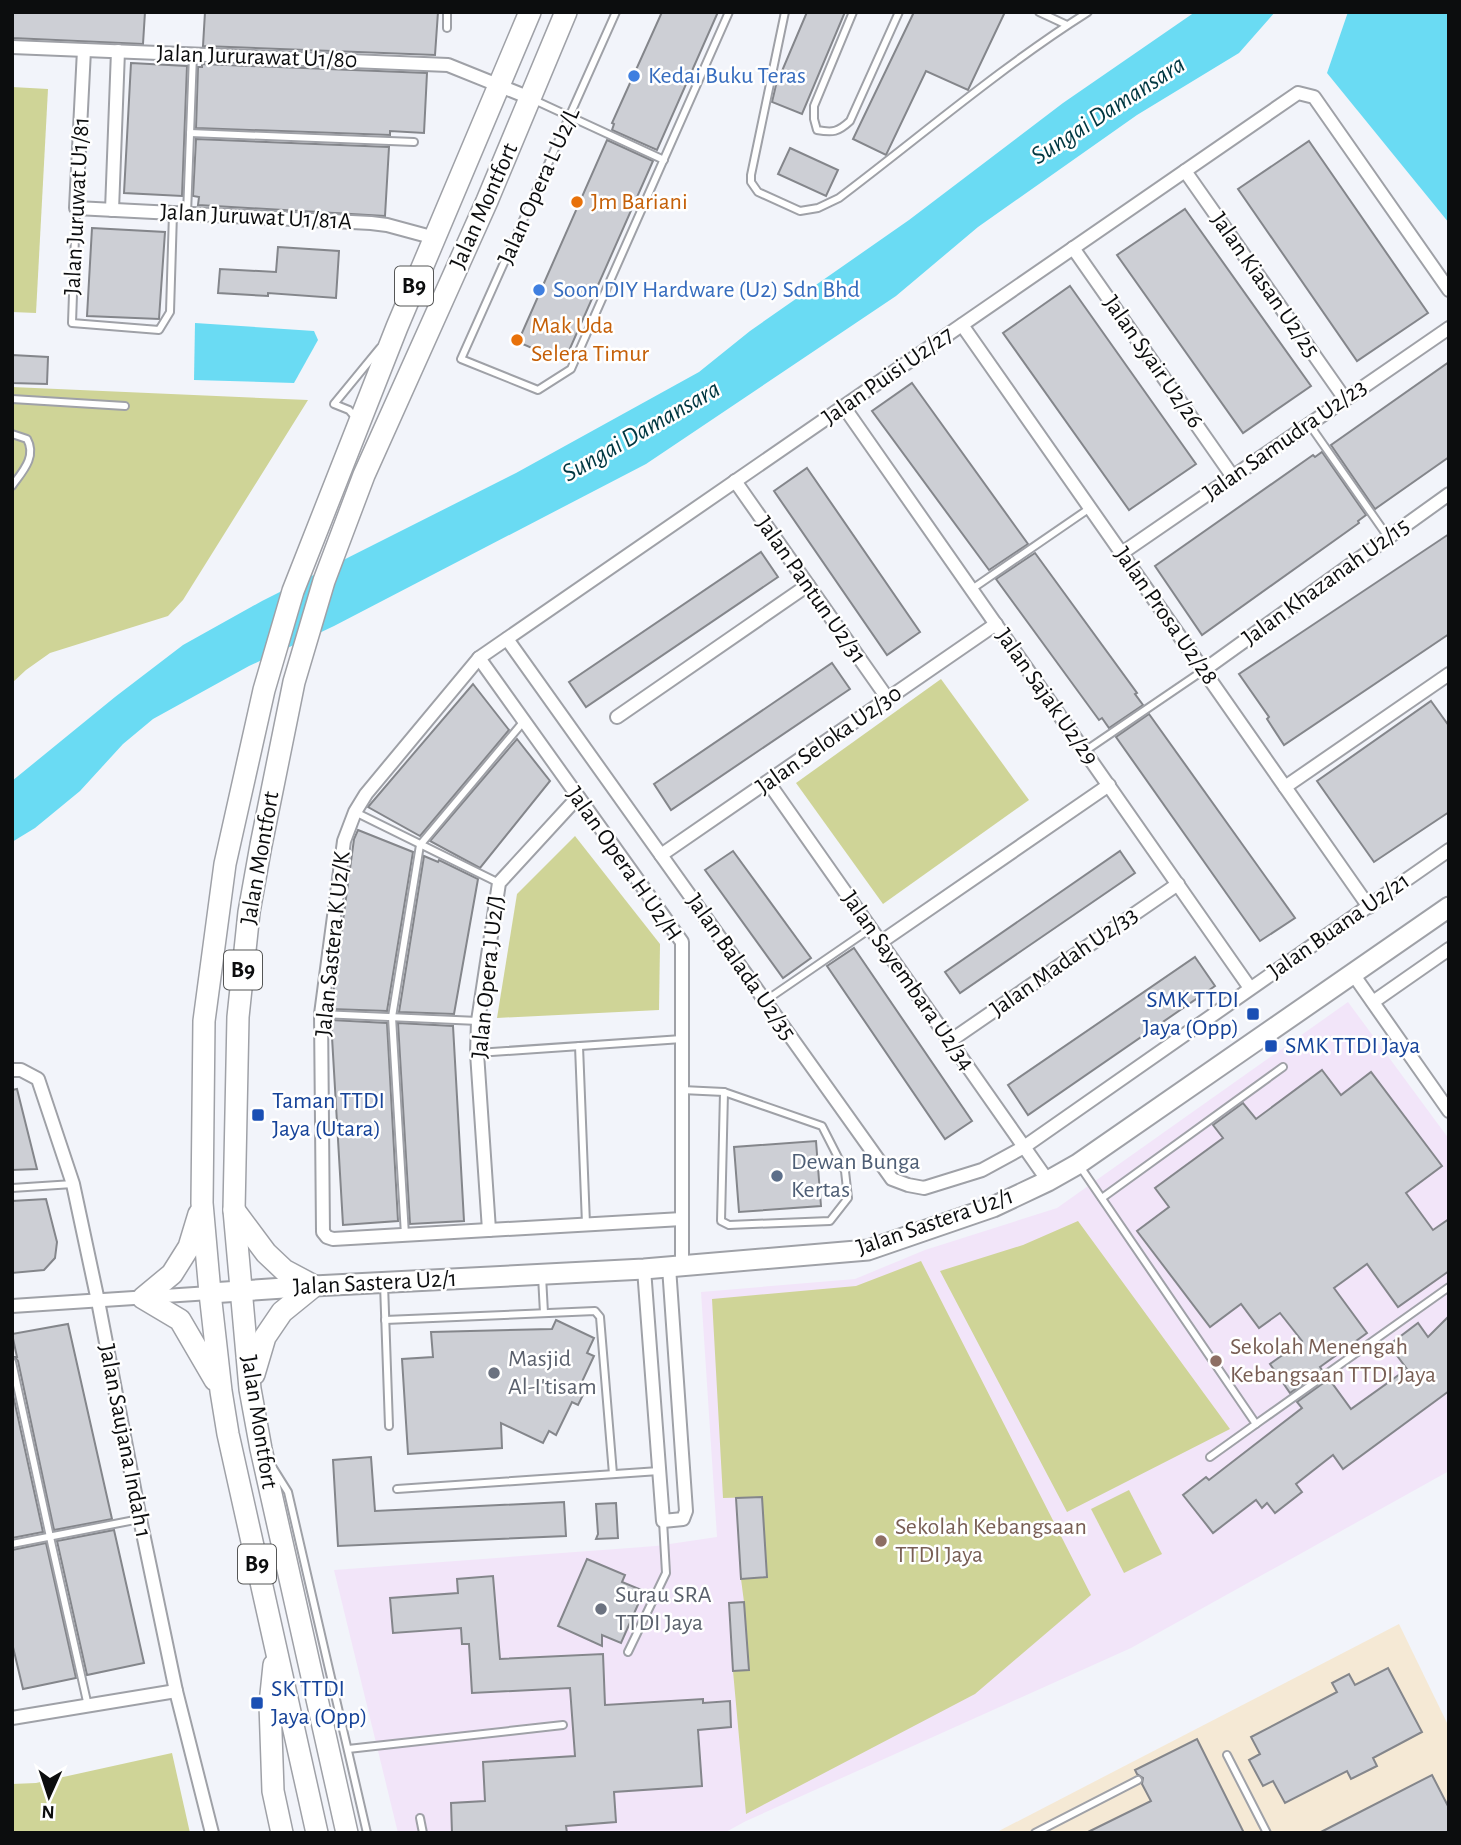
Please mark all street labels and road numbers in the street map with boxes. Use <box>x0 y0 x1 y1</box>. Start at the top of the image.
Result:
street label: Jalan Jururawat U1/80 <box>156 41 358 73</box>
street label: Jalan Opera L U2/L <box>494 104 584 268</box>
street label: Jalan Juruwat U1/81 <box>60 116 94 296</box>
street label: Jalan Montfort <box>446 139 523 273</box>
street label: Jalan Juruwat U1/81A <box>159 200 353 234</box>
street label: Jalan Kiasan U2/25 <box>1206 208 1324 362</box>
road number: B9 <box>395 266 433 306</box>
street label: Jalan Syair U2/26 <box>1099 291 1207 433</box>
street label: Jalan Puisi U2/27 <box>818 322 958 430</box>
street label: Jalan Samudra U2/23 <box>1199 375 1371 505</box>
street label: Jalan Pantun U2/31 <box>751 512 871 668</box>
street label: Jalan Khazanah U2/15 <box>1238 514 1414 650</box>
street label: Jalan Prosa U2/28 <box>1110 543 1222 689</box>
street label: Jalan Sajak U2/29 <box>991 624 1103 770</box>
street label: Jalan Seloka U2/30 <box>752 681 906 799</box>
street label: Jalan Opera H U2/H <box>562 783 686 945</box>
street label: Jalan Montfort <box>236 789 284 927</box>
street label: Jalan Sastera K U2/K <box>311 849 355 1038</box>
street label: Jalan Buana U2/21 <box>1264 868 1414 984</box>
street label: Jalan Sayembara U2/34 <box>837 887 979 1075</box>
street label: Jalan Balada U2/35 <box>682 890 800 1044</box>
street label: Jalan Opera J U2/J <box>467 894 509 1060</box>
street label: Jalan Madah U2/33 <box>986 902 1142 1022</box>
road number: B9 <box>224 951 262 990</box>
street label: Jalan Sastera U2/1 <box>854 1184 1016 1260</box>
street label: Jalan Sastera U2/1 <box>292 1267 458 1299</box>
street label: Jalan Saujana Indah 1 <box>94 1342 156 1540</box>
street label: Jalan Montfort <box>237 1353 281 1491</box>
road number: B9 <box>238 1544 276 1583</box>

